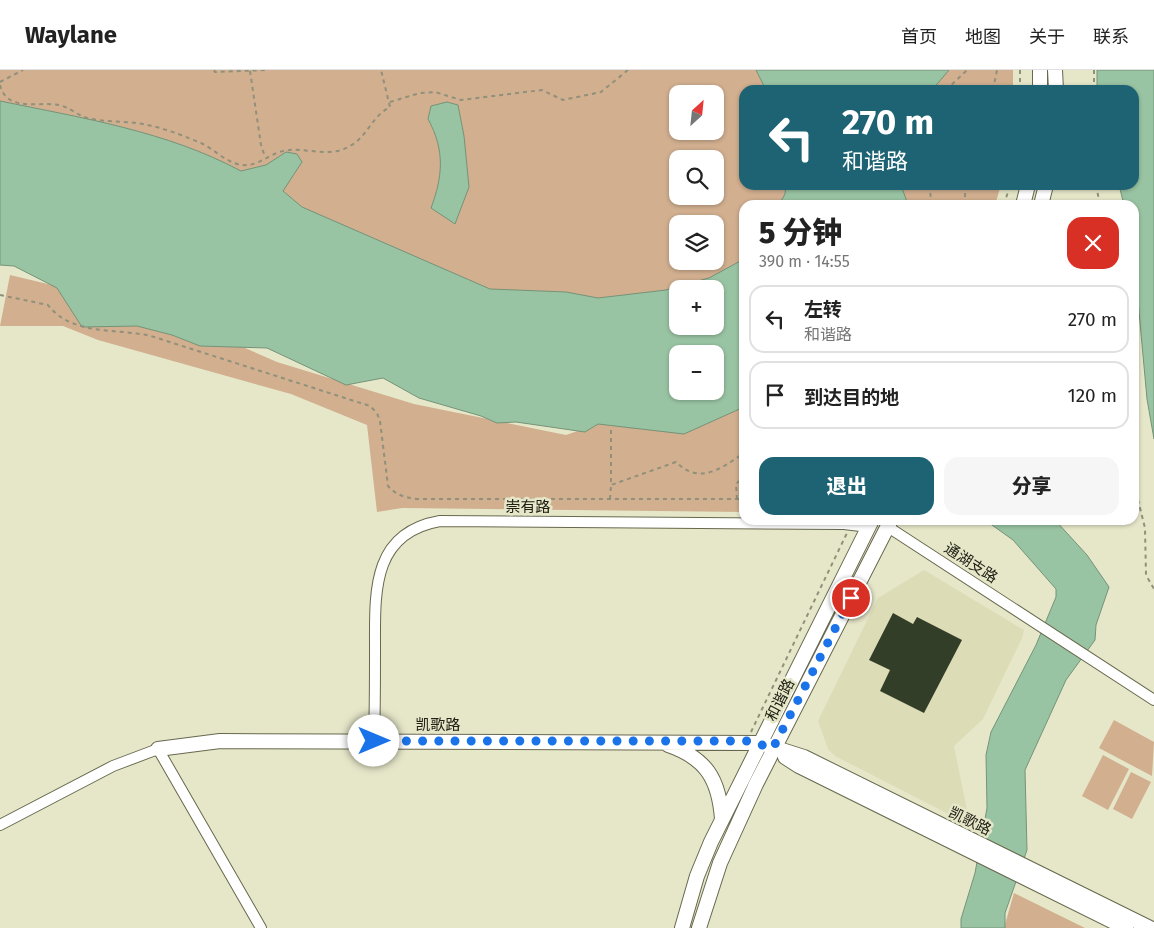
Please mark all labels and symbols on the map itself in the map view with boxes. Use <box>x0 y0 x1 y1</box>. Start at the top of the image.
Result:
north arrow <box>669 85 724 140</box>
street label: 崇有路 <box>505 498 551 516</box>
street label: 通湖支路 <box>941 539 1001 587</box>
pin <box>830 577 872 619</box>
street label: 和谐路 <box>762 676 798 724</box>
position arrow <box>347 714 399 766</box>
street label: 凯歌路 <box>415 716 461 734</box>
street label: 凯歌路 <box>946 803 994 839</box>

